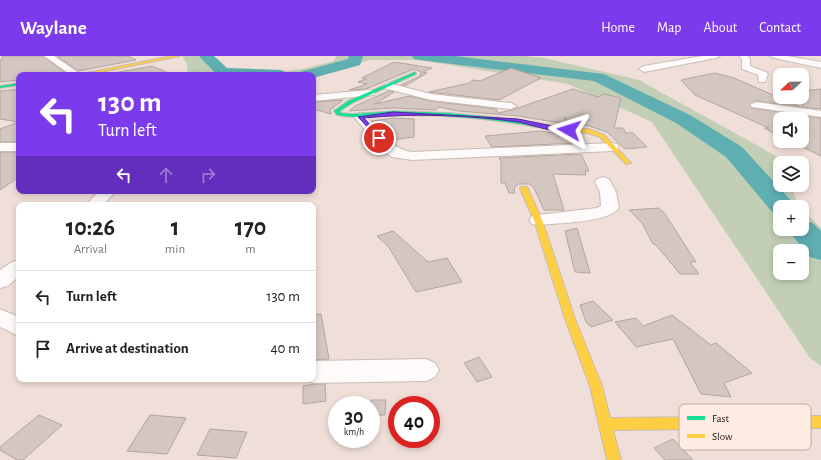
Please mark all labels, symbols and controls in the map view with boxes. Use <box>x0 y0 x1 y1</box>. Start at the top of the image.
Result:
text: Waylane <box>20 19 87 38</box>
text: Home <box>601 21 635 35</box>
text: Map <box>657 21 681 35</box>
text: About <box>703 21 737 35</box>
text: Contact <box>759 21 801 35</box>
north arrow <box>773 68 809 104</box>
map controls <box>773 68 809 280</box>
icon: left <box>32 88 84 140</box>
text: 130 m <box>98 89 162 117</box>
position arrow <box>548 109 590 151</box>
button: sound <box>773 112 809 148</box>
pin <box>362 121 396 155</box>
text: Turn left <box>98 122 157 140</box>
icon: arrive <box>368 127 390 149</box>
button: layers <box>773 156 809 192</box>
icon: left <box>113 164 135 186</box>
icon: ahead <box>155 164 177 186</box>
icon: right <box>197 164 219 186</box>
button: + <box>773 200 809 236</box>
text: 10:26 <box>66 216 115 240</box>
text: 1 <box>171 216 179 240</box>
text: 170 <box>235 216 266 240</box>
text: Arrival <box>74 243 107 256</box>
text: min <box>165 243 185 256</box>
text: m <box>245 243 256 256</box>
button: − <box>773 244 809 280</box>
icon: left <box>32 286 54 308</box>
text: Turn left <box>66 289 117 304</box>
text: 130 m <box>266 289 300 304</box>
icon: arrive <box>32 338 54 360</box>
text: Arrive at destination <box>66 341 189 356</box>
text: 40 m <box>270 341 300 356</box>
speed limit sign: 40 <box>388 396 440 448</box>
legend <box>679 404 811 450</box>
text: 30 <box>344 407 364 427</box>
text: Fast <box>712 413 730 424</box>
text: km/h <box>344 427 364 437</box>
text: Slow <box>712 431 733 442</box>

